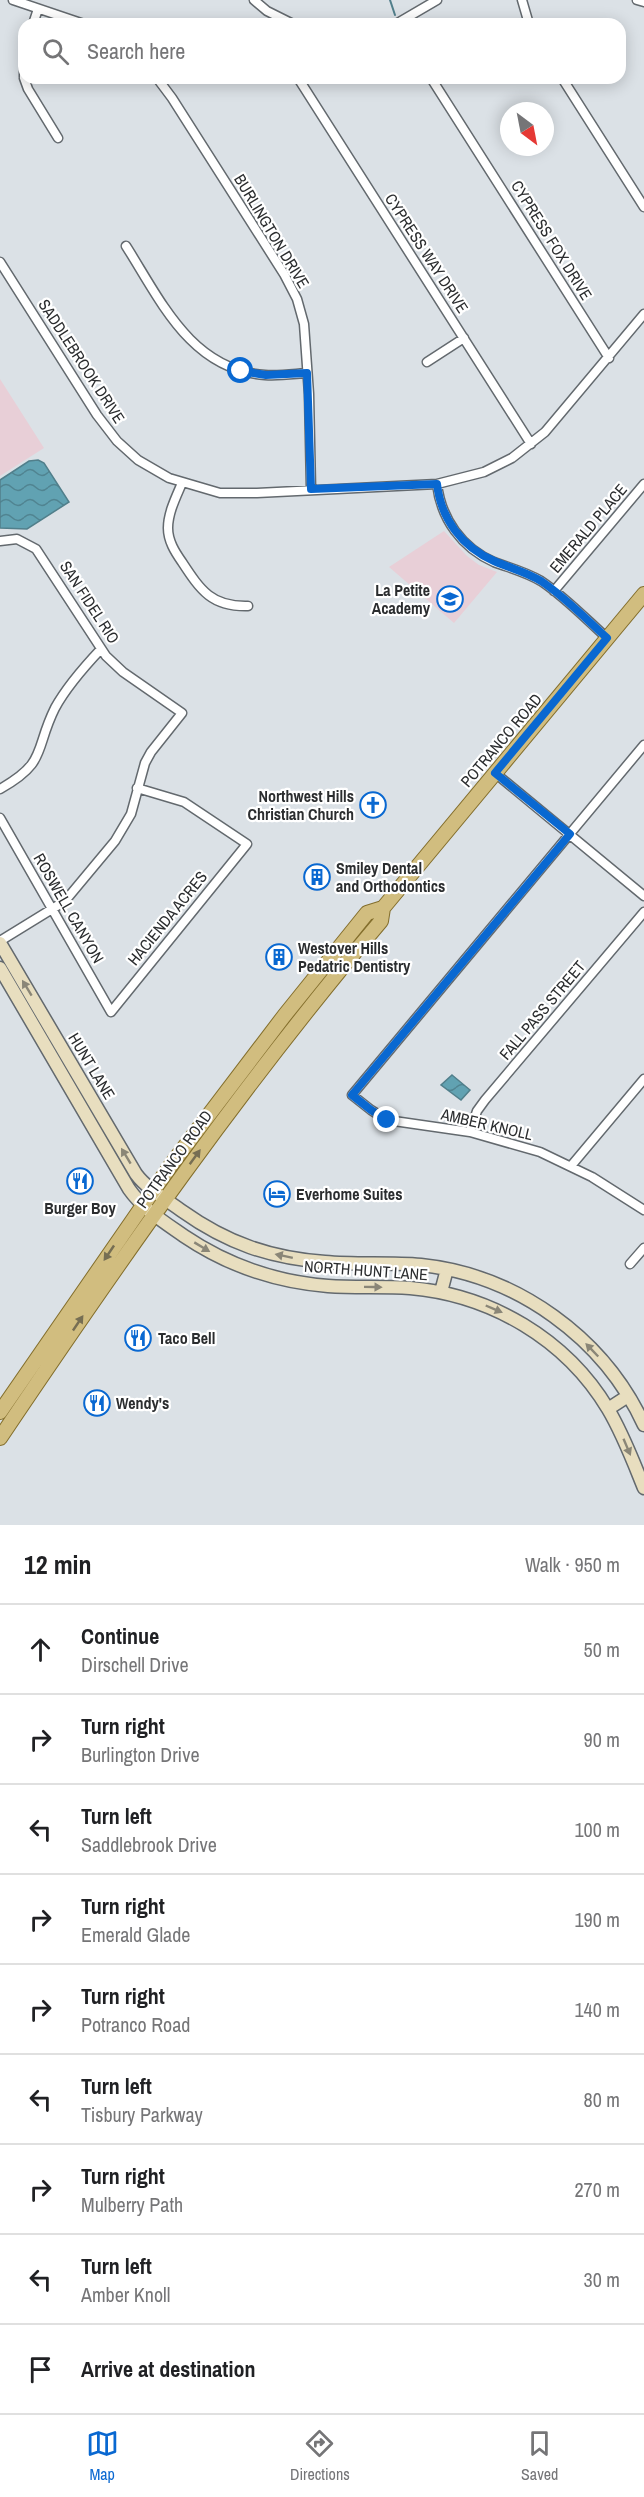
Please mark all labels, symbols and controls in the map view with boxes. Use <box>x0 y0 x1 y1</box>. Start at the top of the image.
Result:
search box <box>18 18 626 84</box>
icon: search <box>39 35 72 68</box>
text: Search here <box>87 36 185 66</box>
north arrow <box>500 102 554 156</box>
street label: BURLINGTON DRIVE <box>229 170 315 292</box>
street label: CYPRESS FOX DRIVE <box>506 176 598 304</box>
street label: CYPRESS WAY DRIVE <box>380 189 474 317</box>
street label: SADDLEBROOK DRIVE <box>34 295 130 427</box>
route start <box>227 357 253 383</box>
street label: EMERALD PLACE <box>544 479 632 577</box>
street label: SAN FIDEL RIO <box>55 556 125 648</box>
place label: La Petite Academy <box>372 579 431 619</box>
school or university icon: La Petite Academy <box>435 584 465 614</box>
street label: POTRANCO ROAD <box>455 689 547 791</box>
place label: Northwest Hills Christian Church <box>248 785 354 825</box>
church icon: Northwest Hills Christian Church <box>358 790 388 820</box>
street label: ROSWELL CANYON <box>29 849 109 967</box>
place label: Smiley Dental and Orthodontics <box>336 857 445 897</box>
building icon: Smiley Dental and Orthodontics <box>302 862 332 892</box>
street label: HACIENDA ACRES <box>122 866 212 970</box>
place label: Westover Hills Pedatric Dentistry <box>298 937 411 977</box>
building icon: Westover Hills Pedatric Dentistry <box>264 942 294 972</box>
street label: FALL PASS STREET <box>494 956 590 1064</box>
one-way arrow <box>21 980 32 996</box>
street label: HUNT LANE <box>63 1029 121 1103</box>
street label: AMBER KNOLL <box>438 1103 536 1145</box>
street label: POTRANCO ROAD <box>131 1106 217 1212</box>
route end <box>373 1106 399 1132</box>
one-way arrow <box>120 1148 131 1164</box>
one-way arrow <box>189 1149 201 1165</box>
restaurant icon: Burger Boy <box>65 1166 95 1196</box>
hotel icon: Everhome Suites <box>262 1179 292 1209</box>
place label: Everhome Suites <box>296 1183 402 1205</box>
place label: Burger Boy <box>44 1197 116 1219</box>
one-way arrow <box>194 1241 210 1252</box>
one-way arrow <box>103 1245 115 1261</box>
one-way arrow <box>275 1250 293 1260</box>
street label: NORTH HUNT LANE <box>303 1255 429 1285</box>
one-way arrow <box>363 1282 382 1292</box>
one-way arrow <box>485 1305 502 1314</box>
one-way arrow <box>73 1314 84 1331</box>
restaurant icon: Taco Bell <box>123 1323 153 1353</box>
place label: Taco Bell <box>158 1327 215 1349</box>
one-way arrow <box>586 1344 600 1358</box>
restaurant icon: Wendy's <box>82 1388 112 1418</box>
place label: Wendy's <box>116 1392 169 1414</box>
one-way arrow <box>623 1439 632 1456</box>
text: 12 min <box>24 1547 92 1582</box>
text: Walk · 950 m <box>525 1551 620 1578</box>
text: Continue <box>81 1621 159 1651</box>
icon: ahead <box>24 1633 57 1666</box>
text: 50 m <box>584 1636 620 1663</box>
text: Dirschell Drive <box>81 1651 189 1678</box>
text: Turn right <box>81 1711 165 1741</box>
icon: right <box>24 1723 57 1756</box>
text: 90 m <box>584 1726 620 1753</box>
text: Burlington Drive <box>81 1741 200 1768</box>
text: Turn left <box>81 1801 152 1831</box>
icon: left <box>24 1813 57 1846</box>
text: 100 m <box>574 1816 620 1843</box>
text: Saddlebrook Drive <box>81 1831 217 1858</box>
text: Turn right <box>81 1891 165 1921</box>
icon: right <box>24 1903 57 1936</box>
text: 190 m <box>574 1906 620 1933</box>
text: Emerald Glade <box>81 1921 190 1948</box>
text: Turn right <box>81 1981 165 2011</box>
icon: right <box>24 1993 57 2026</box>
text: 140 m <box>574 1996 620 2023</box>
text: Potranco Road <box>81 2011 190 2038</box>
text: Turn left <box>81 2071 152 2101</box>
icon: left <box>24 2083 57 2116</box>
text: 80 m <box>584 2086 620 2113</box>
text: Tisbury Parkway <box>81 2101 203 2128</box>
text: Turn right <box>81 2161 165 2191</box>
icon: right <box>24 2173 57 2206</box>
text: 270 m <box>574 2176 620 2203</box>
text: Mulberry Path <box>81 2191 183 2218</box>
text: Turn left <box>81 2251 152 2281</box>
icon: left <box>24 2263 57 2296</box>
text: 30 m <box>584 2266 620 2293</box>
text: Amber Knoll <box>81 2281 170 2308</box>
icon: arrive <box>24 2353 57 2386</box>
text: Arrive at destination <box>81 2354 255 2384</box>
tab: Map <box>86 2427 119 2485</box>
tab: Directions <box>290 2427 350 2485</box>
tab: Saved <box>521 2427 558 2485</box>

